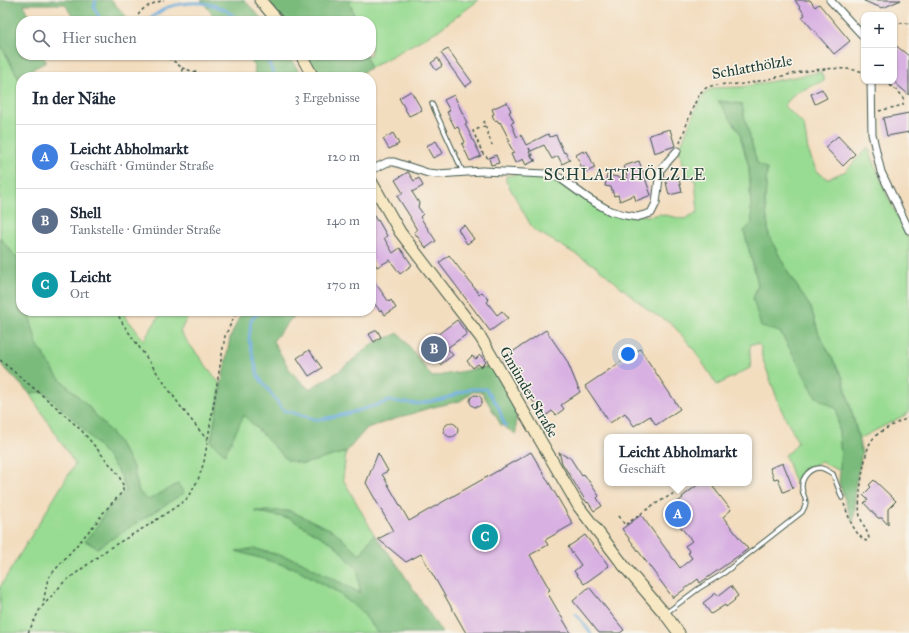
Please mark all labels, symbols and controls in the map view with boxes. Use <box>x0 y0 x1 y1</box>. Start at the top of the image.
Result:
map controls <box>861 12 897 84</box>
button: + <box>861 12 897 48</box>
search box <box>16 16 376 60</box>
icon: search <box>30 27 52 49</box>
text: Hier suchen <box>62 29 137 47</box>
button: − <box>861 48 897 84</box>
street label: Schlatthölzle <box>710 51 794 83</box>
text: In der Nähe <box>32 88 116 109</box>
text: 3 Ergebnisse <box>295 90 360 106</box>
text: Leicht Abholmarkt <box>70 140 188 158</box>
text: A <box>41 149 49 165</box>
text: 120 m <box>327 149 360 165</box>
text: Geschäft · Gmünder Straße <box>70 158 214 174</box>
district label: SCHLATTHÖLZLE <box>544 164 706 184</box>
text: Shell <box>70 204 101 222</box>
text: B <box>41 213 49 229</box>
text: 140 m <box>326 213 360 229</box>
text: Tankstelle · Gmünder Straße <box>70 222 221 238</box>
text: Leicht <box>70 268 111 286</box>
text: C <box>41 277 49 293</box>
text: 170 m <box>327 277 360 293</box>
text: Ort <box>70 286 89 302</box>
pin: B <box>421 334 447 364</box>
street label: Gmünder Straße <box>496 343 562 441</box>
your location <box>618 344 638 364</box>
popup <box>604 434 752 486</box>
text: Leicht Abholmarkt <box>619 443 737 461</box>
text: Geschäft <box>619 461 666 477</box>
pin: A <box>665 499 691 529</box>
pin: C <box>472 522 498 552</box>

